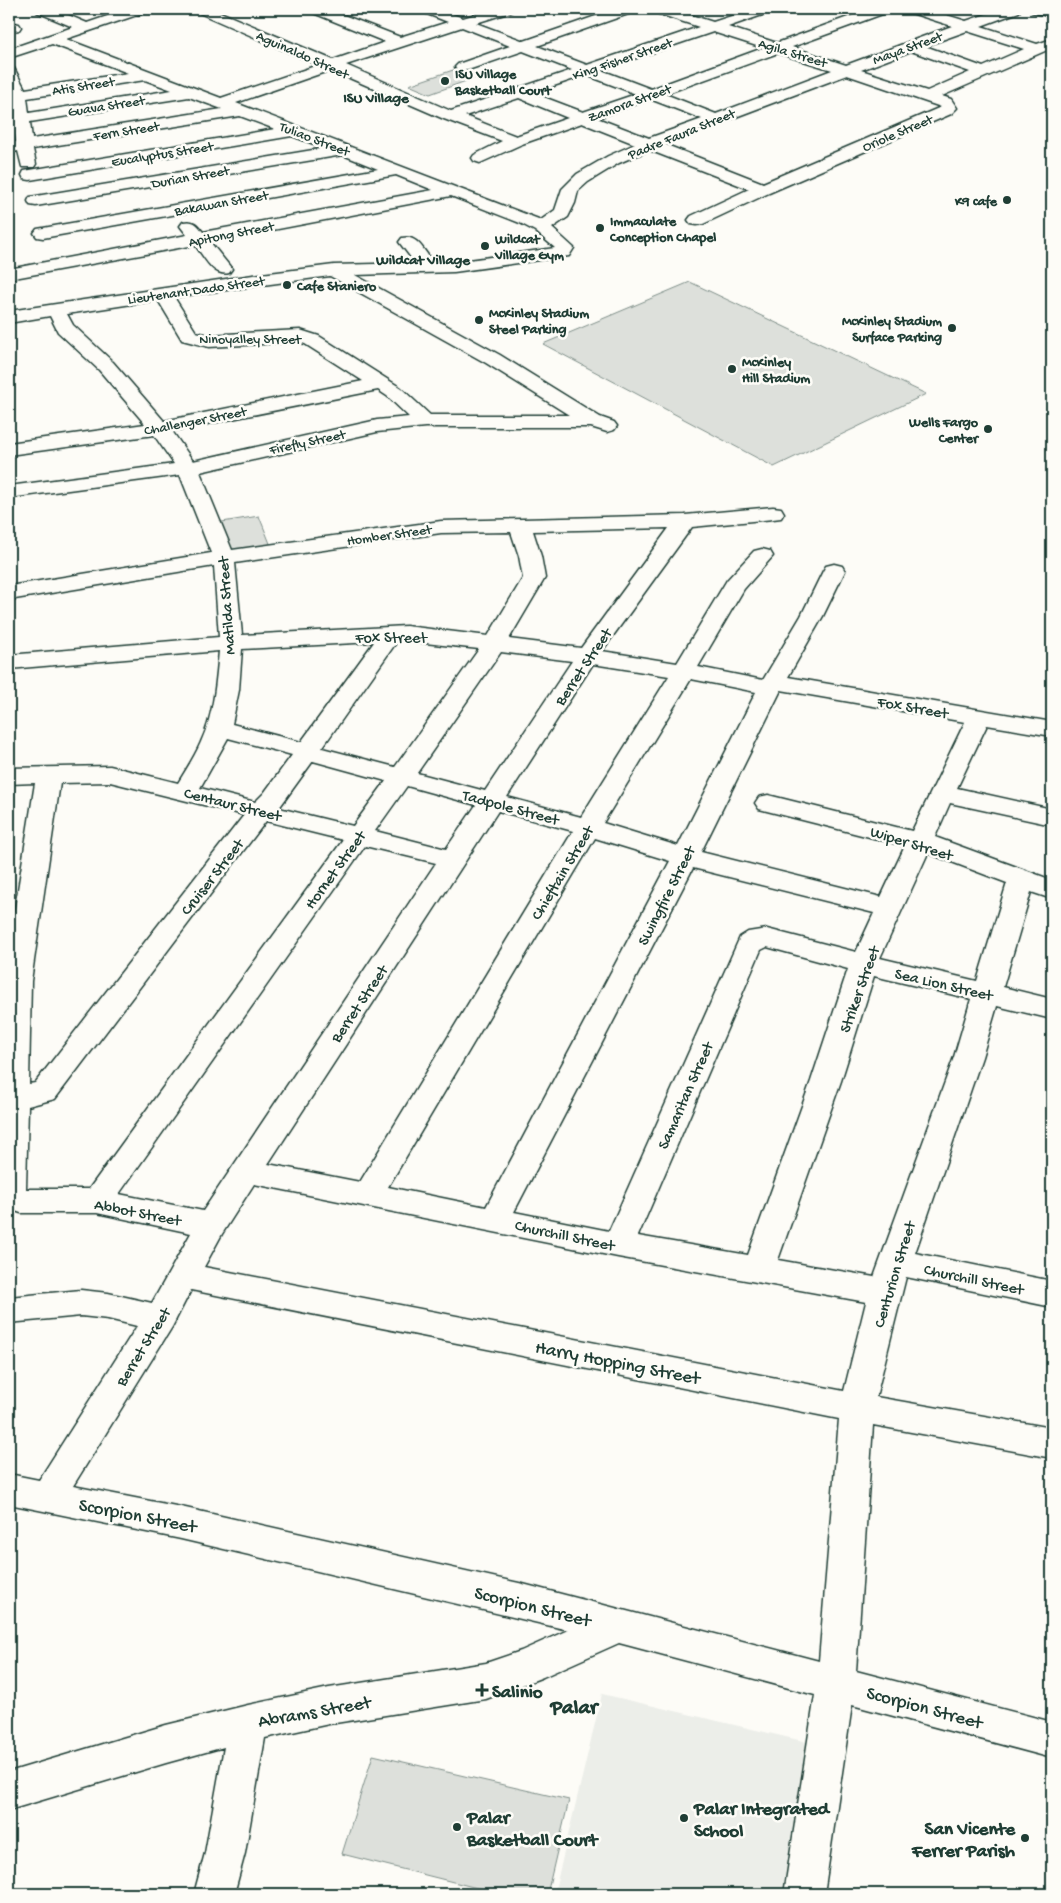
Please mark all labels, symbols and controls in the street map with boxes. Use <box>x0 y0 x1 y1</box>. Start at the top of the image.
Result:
street label: Aguinaldo Street <box>253 28 352 85</box>
street label: Maya Street <box>871 28 946 70</box>
street label: King Fisher Street <box>571 35 676 85</box>
street label: Agila Street <box>756 36 830 73</box>
place label: ISU Village Basketball Court <box>454 67 552 100</box>
street label: Atis Street <box>51 74 117 101</box>
marker: ISU Village Basketball Court <box>439 75 451 87</box>
street label: Zamora Street <box>586 81 675 127</box>
district label: ISU Village <box>343 90 410 108</box>
street label: Guava Street <box>67 93 147 122</box>
street label: Padre Faura Street <box>625 106 739 165</box>
street label: Oriole Street <box>860 111 937 157</box>
street label: Fern Street <box>91 119 162 146</box>
street label: Tuliao Street <box>276 119 353 162</box>
street label: Eucalyptus Street <box>110 139 216 172</box>
street label: Durian Street <box>149 163 232 194</box>
street label: Bakawan Street <box>172 188 271 221</box>
place label: K9 cafe <box>954 194 998 211</box>
marker: K9 cafe <box>1001 194 1013 206</box>
place label: Immaculate Conception Chapel <box>609 214 716 247</box>
street label: Apitong Street <box>187 219 277 252</box>
marker: Immaculate Conception Chapel <box>594 222 606 234</box>
place label: Wildcat Village Gym <box>494 232 564 265</box>
marker: Wildcat Village Gym <box>479 240 491 252</box>
district label: Wildcat Village <box>375 252 471 270</box>
street label: Lieutenant Dado Street <box>127 273 267 309</box>
marker: Cafe Staniero <box>281 279 293 291</box>
place label: Cafe Staniero <box>296 279 377 296</box>
place label: McKinley Stadium Steel Parking <box>489 306 589 339</box>
marker: McKinley Stadium Steel Parking <box>473 314 485 326</box>
place label: McKinley Stadium Surface Parking <box>842 314 942 347</box>
marker: McKinley Stadium Surface Parking <box>946 322 958 334</box>
street label: Ninoyalley Street <box>199 332 302 349</box>
place label: McKinley Hill Stadium <box>742 355 810 388</box>
marker: McKinley Hill Stadium <box>726 363 738 375</box>
street label: Challenger Street <box>143 404 249 441</box>
place label: Wells Fargo Center <box>908 415 980 448</box>
marker: Wells Fargo Center <box>982 423 994 435</box>
street label: Firefly Street <box>267 427 348 460</box>
street label: Homber Street <box>346 522 434 551</box>
street label: Matilda Street <box>215 555 241 655</box>
street label: Berret Street <box>552 625 618 711</box>
street label: Fox Street <box>354 630 428 649</box>
street label: Fox Street <box>875 694 951 725</box>
street label: Centaur Street <box>182 785 284 828</box>
street label: Tadpole Street <box>459 787 562 832</box>
street label: Chieftain Street <box>528 822 600 924</box>
street label: Wiper Street <box>867 824 956 867</box>
street label: Hornet Street <box>302 827 372 914</box>
street label: Cruiser Street <box>178 835 250 920</box>
street label: Swingfire Street <box>635 843 702 949</box>
street label: Striker Street <box>837 943 886 1036</box>
street label: Berret Street <box>328 962 394 1048</box>
street label: Sea Lion Street <box>892 966 996 1007</box>
street label: Samaritan Street <box>655 1039 720 1153</box>
street label: Abbot Street <box>93 1197 184 1232</box>
street label: Churchill Street <box>513 1218 617 1258</box>
street label: Centurion Street <box>871 1218 922 1330</box>
street label: Churchill Street <box>922 1262 1026 1302</box>
street label: Berret Street <box>113 1304 177 1391</box>
street label: Harry Hopping Street <box>533 1337 704 1392</box>
street label: Scorpion Street <box>77 1495 200 1541</box>
street label: Scorpion Street <box>471 1583 595 1635</box>
place label: Salinio <box>492 1682 543 1705</box>
street label: Scorpion Street <box>863 1683 987 1737</box>
marker: Salinio <box>476 1684 488 1696</box>
street label: Abrams Street <box>256 1692 375 1735</box>
district label: Palar <box>550 1697 600 1722</box>
place label: Palar Integrated School <box>693 1799 831 1844</box>
place label: Palar Basketball Court <box>466 1808 600 1853</box>
marker: Palar Integrated School <box>678 1812 690 1824</box>
place label: San Vicente Ferrer Parish <box>911 1819 1016 1864</box>
marker: Palar Basketball Court <box>451 1821 463 1833</box>
marker: San Vicente Ferrer Parish <box>1019 1832 1031 1844</box>

